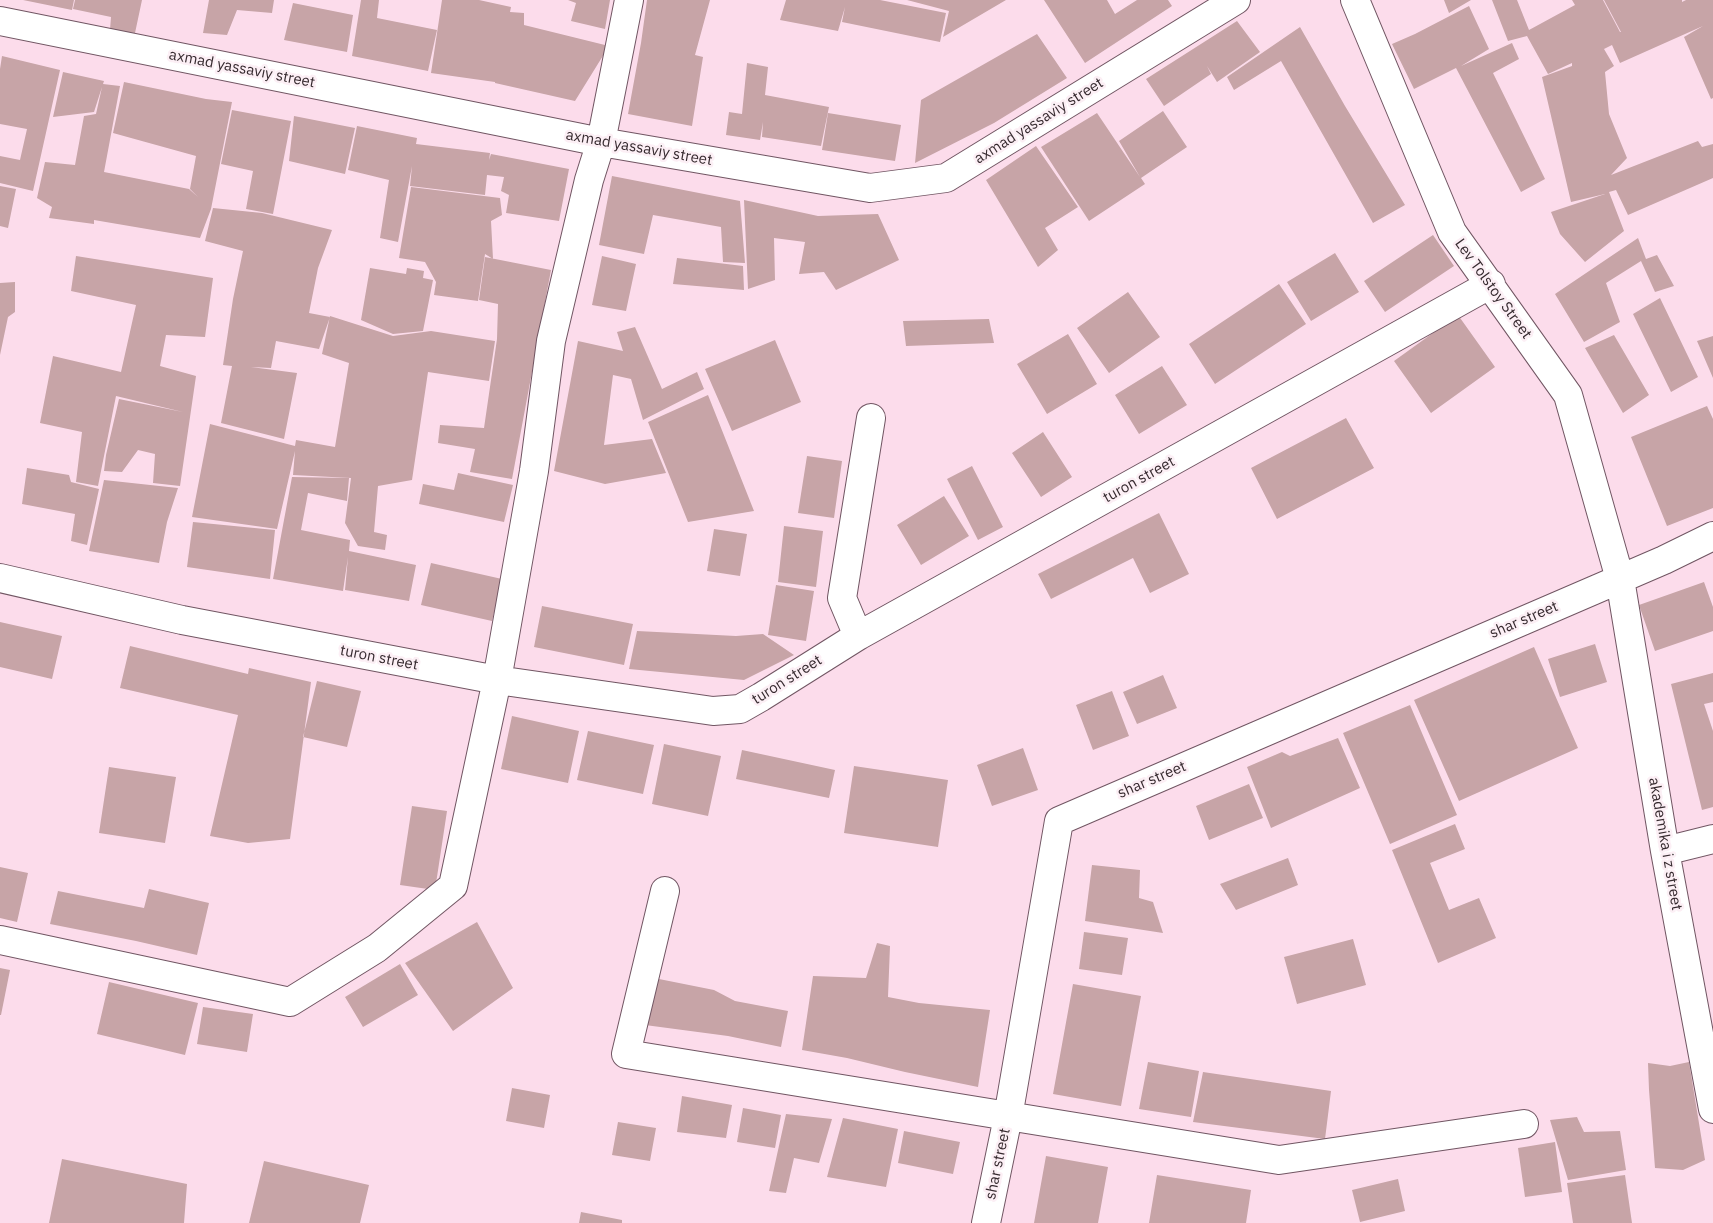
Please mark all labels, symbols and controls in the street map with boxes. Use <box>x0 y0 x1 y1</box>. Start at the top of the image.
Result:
street label: axmad yassaviy street <box>167 46 317 92</box>
street label: axmad yassaviy street <box>971 74 1107 168</box>
street label: axmad yassaviy street <box>564 126 714 170</box>
street label: Lev Tolstoy Street <box>1451 235 1535 343</box>
street label: turon street <box>1100 453 1178 507</box>
street label: shar street <box>1487 598 1561 642</box>
street label: turon street <box>338 642 420 674</box>
street label: turon street <box>749 651 825 709</box>
street label: shar street <box>1115 758 1189 802</box>
street label: akademika i z street <box>1644 776 1686 912</box>
street label: shar street <box>982 1127 1014 1201</box>

